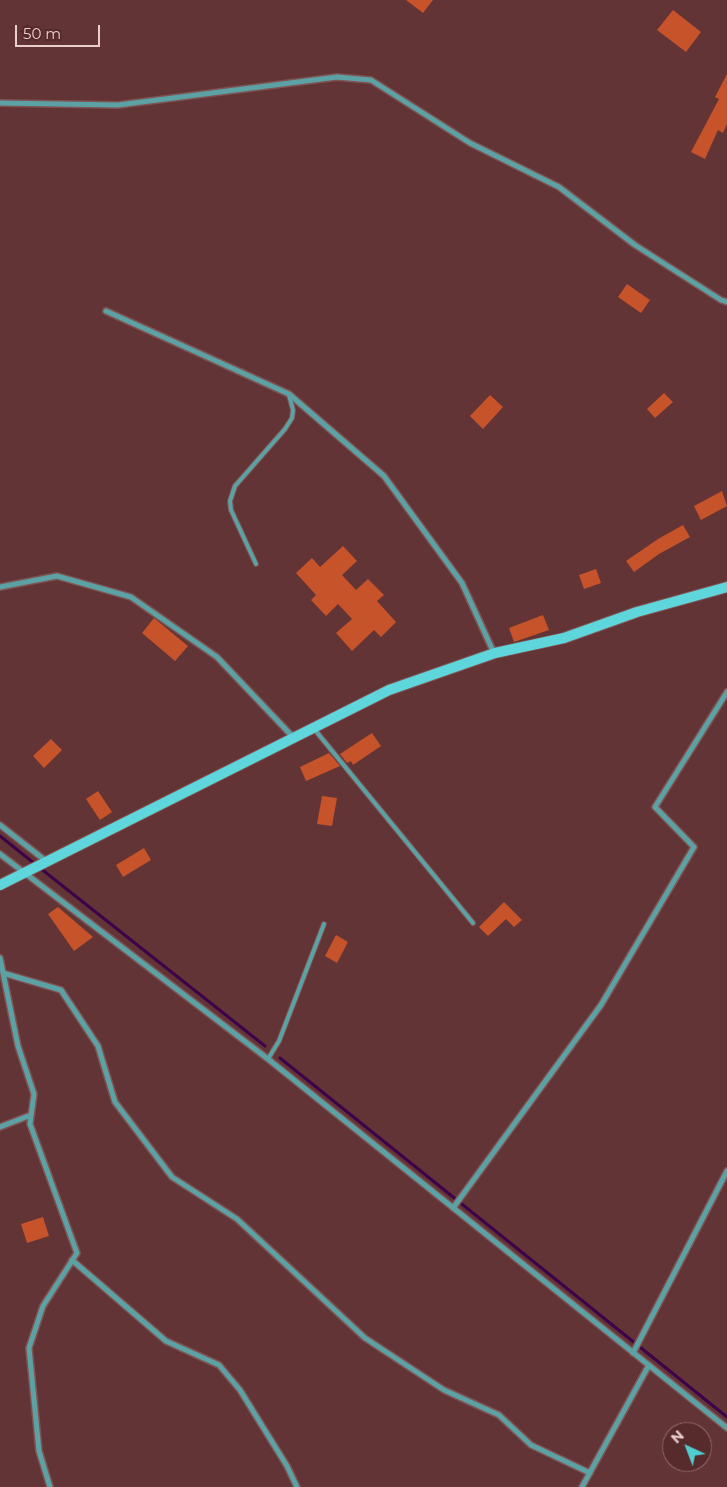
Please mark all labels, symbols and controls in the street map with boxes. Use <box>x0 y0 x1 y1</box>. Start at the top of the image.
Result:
scale bar <box>18 15 102 47</box>
text: 50 m <box>23 24 61 43</box>
north arrow <box>662 1422 712 1472</box>
text: N <box>667 1426 688 1447</box>

